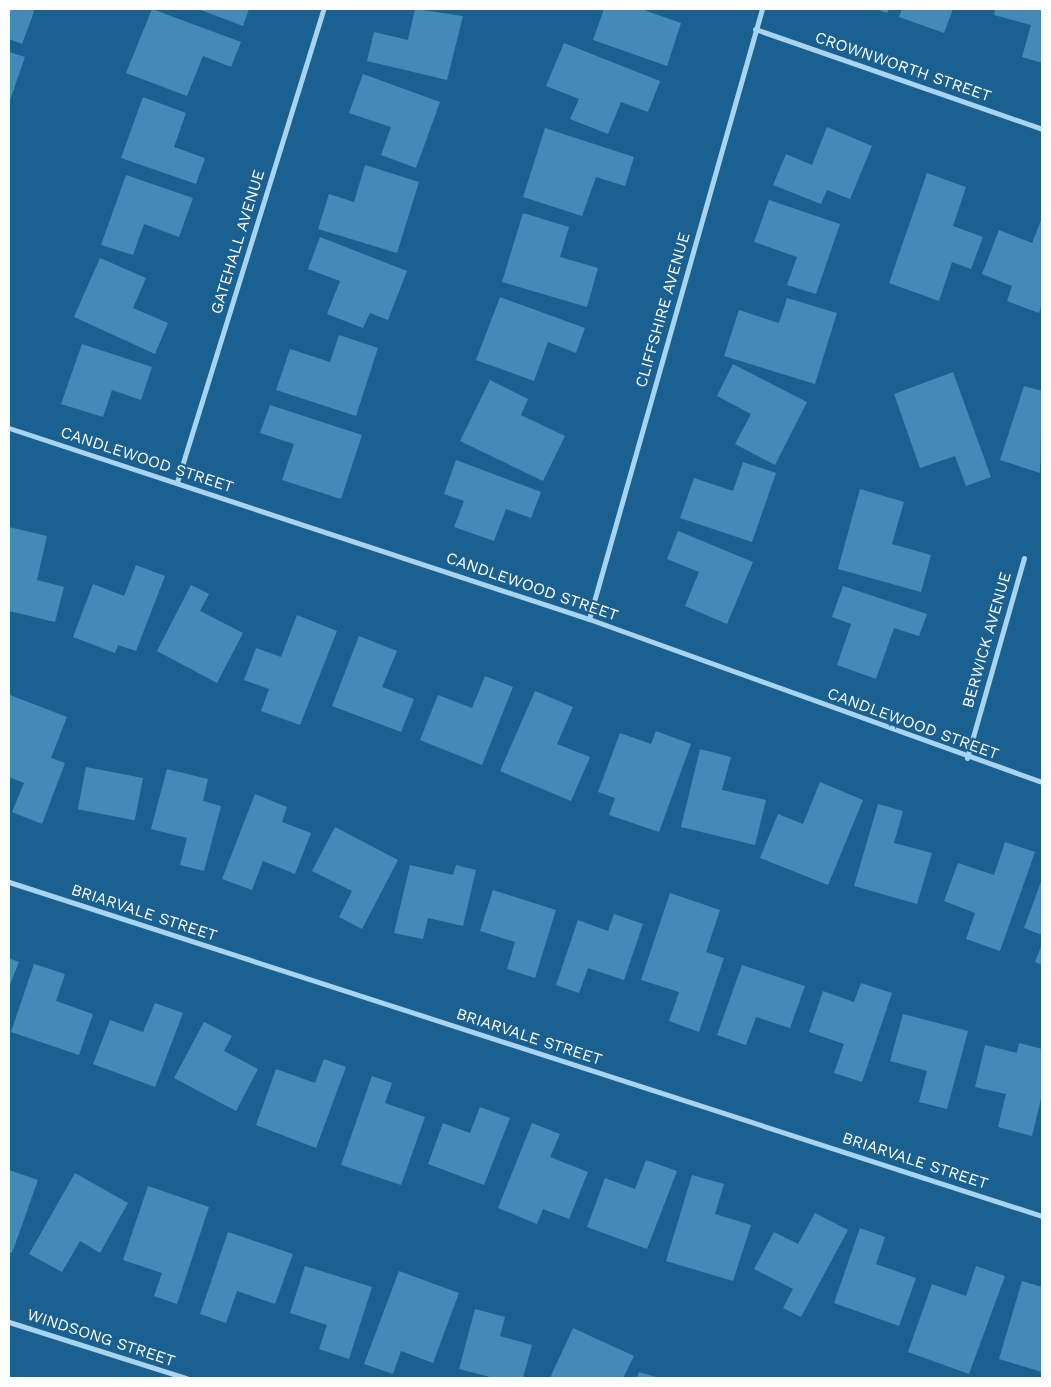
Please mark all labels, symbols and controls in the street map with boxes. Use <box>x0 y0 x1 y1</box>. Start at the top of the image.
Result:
street label: CROWNWORTH STREET <box>812 28 994 106</box>
street label: GATEHALL AVENUE <box>207 167 269 317</box>
street label: CLIFFSHIRE AVENUE <box>632 230 694 390</box>
street label: CANDLEWOOD STREET <box>58 423 236 497</box>
street label: CANDLEWOOD STREET <box>443 548 621 626</box>
street label: BERWICK AVENUE <box>958 569 1016 711</box>
street label: CANDLEWOOD STREET <box>825 684 1001 764</box>
street label: BRIARVALE STREET <box>69 880 219 946</box>
street label: BRIARVALE STREET <box>454 1004 604 1070</box>
street label: BRIARVALE STREET <box>840 1128 990 1194</box>
street label: WINDSONG STREET <box>25 1305 177 1371</box>

